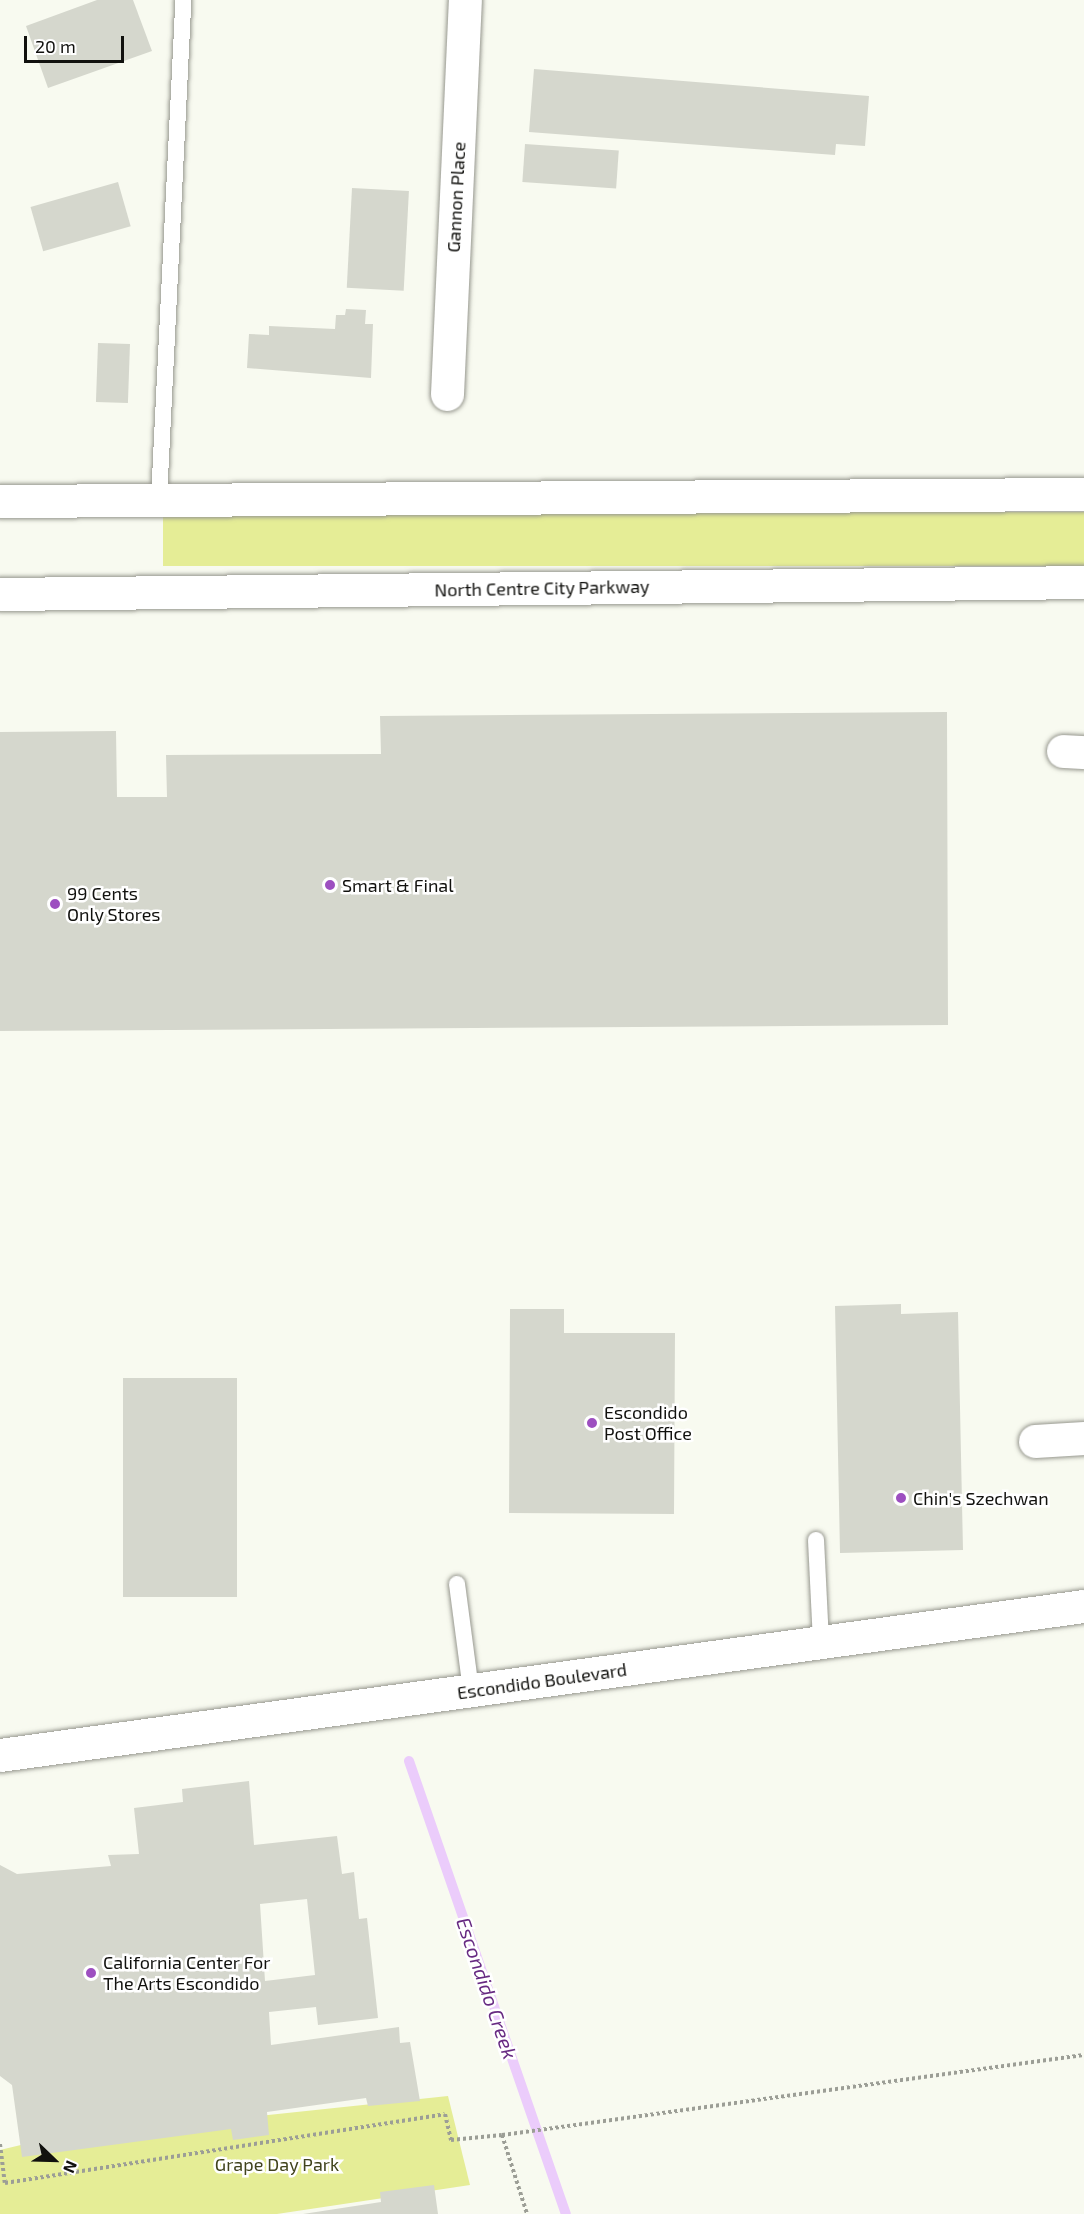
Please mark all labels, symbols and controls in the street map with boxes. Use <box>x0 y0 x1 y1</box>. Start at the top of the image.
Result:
scale bar <box>27 24 128 62</box>
text: 20 m <box>35 35 76 57</box>
street label: Gannon Place <box>442 141 470 253</box>
street label: North Centre City Parkway <box>434 575 650 601</box>
place label: Smart & Final <box>342 874 454 896</box>
marker: Smart & Final <box>323 878 337 892</box>
place label: 99 Cents Only Stores <box>67 883 161 926</box>
marker: 99 Cents Only Stores <box>48 897 62 911</box>
place label: Escondido Post Office <box>604 1402 692 1444</box>
marker: Escondido Post Office <box>585 1416 599 1430</box>
place label: Chin's Szechwan <box>913 1487 1049 1509</box>
marker: Chin's Szechwan <box>894 1491 908 1505</box>
street label: Escondido Boulevard <box>456 1658 628 1704</box>
water label: Escondido Creek <box>452 1914 522 2062</box>
place label: California Center For The Arts Escondido <box>103 1952 271 1994</box>
marker: California Center For The Arts Escondido <box>84 1966 98 1980</box>
north arrow <box>24 2130 84 2190</box>
park label: Grape Day Park <box>215 2153 339 2175</box>
text: N <box>60 2158 82 2176</box>

